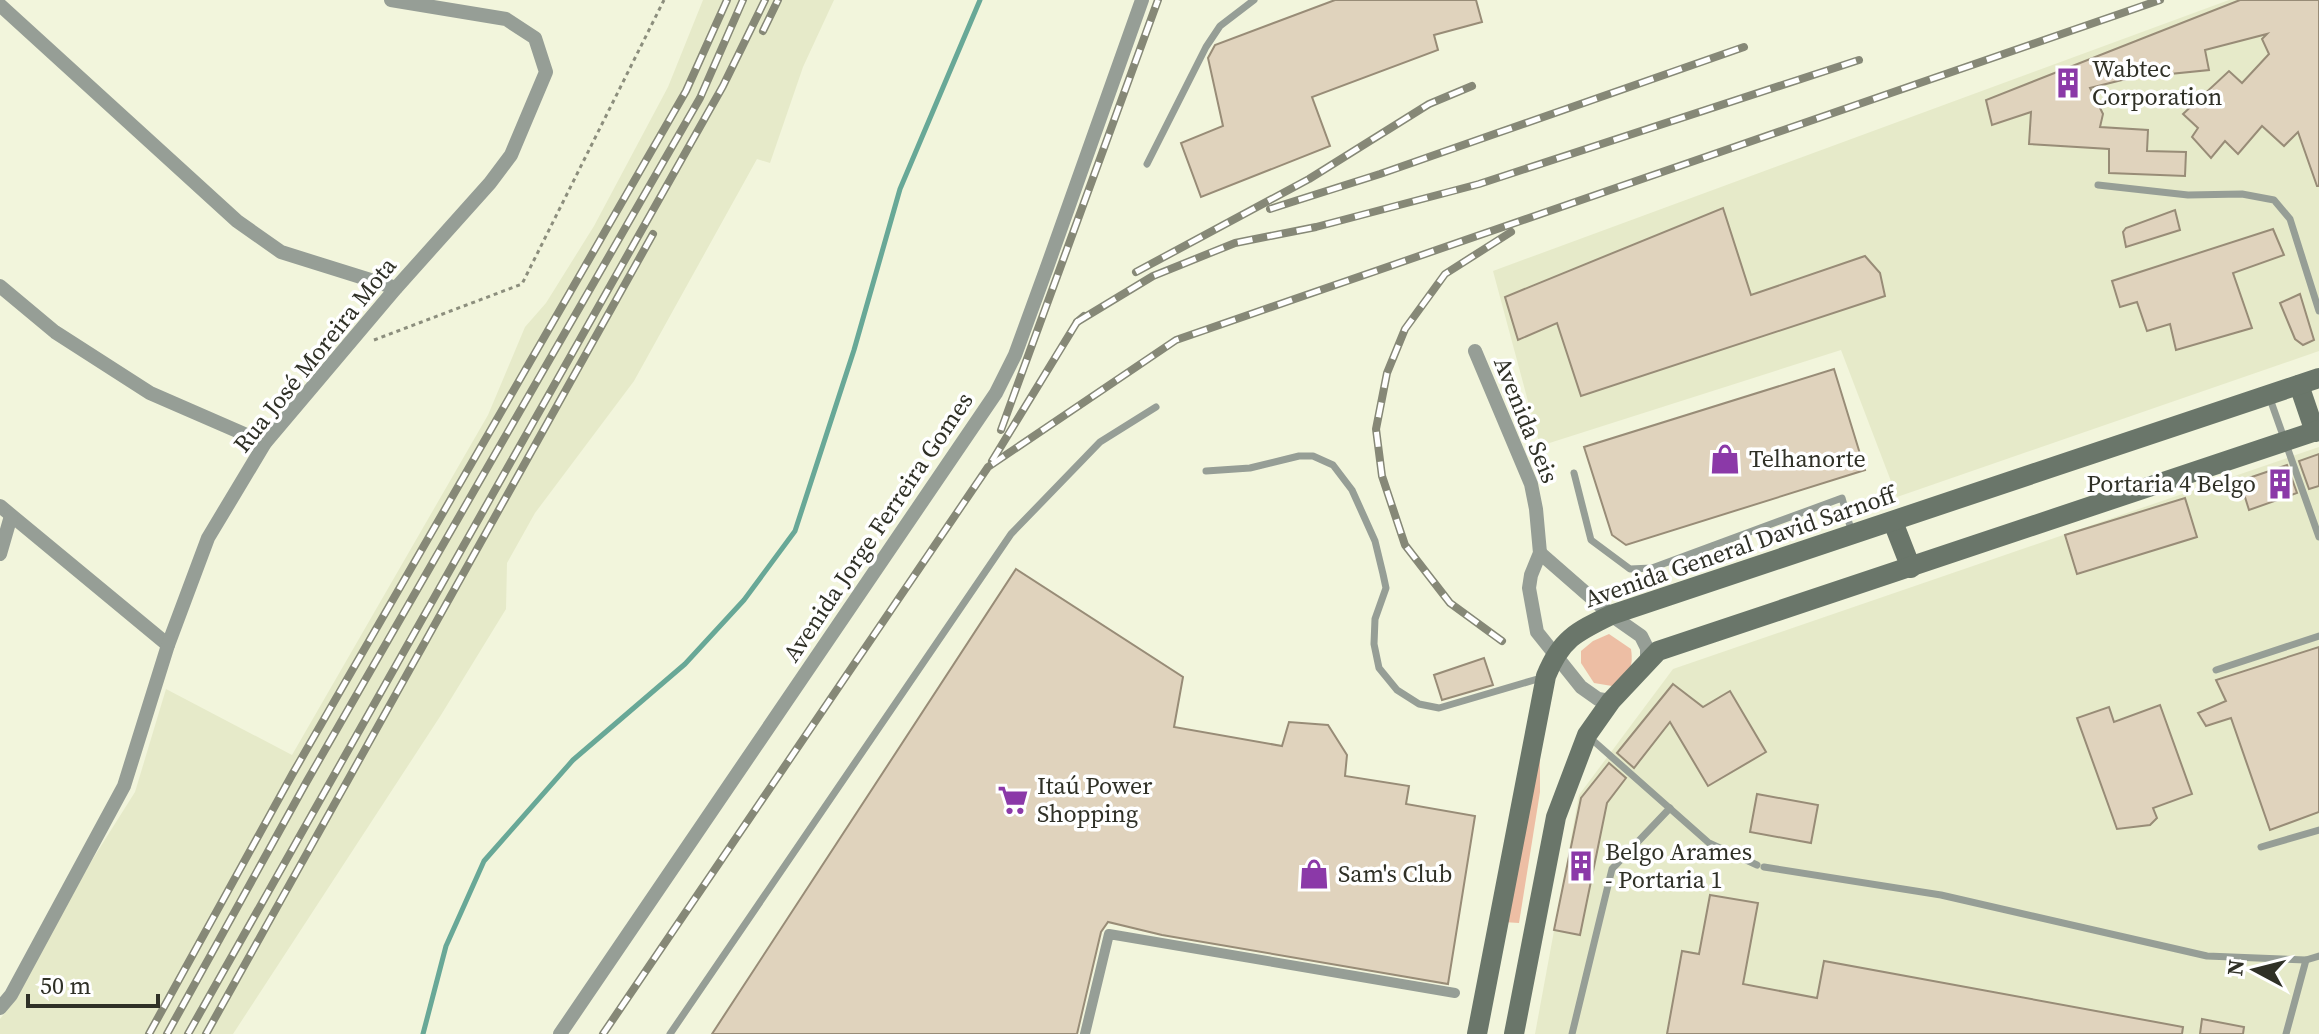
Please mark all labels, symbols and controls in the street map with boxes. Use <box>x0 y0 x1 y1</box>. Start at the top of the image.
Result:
place label: Wabtec Corporation <box>2092 52 2222 113</box>
building icon: Wabtec Corporation <box>2051 66 2085 100</box>
street label: Rua José Moreira Mota <box>225 249 404 459</box>
street label: Avenida Seis <box>1486 352 1567 488</box>
street label: Avenida Jorge Ferreira Gomes <box>775 385 980 668</box>
shop icon: Telhanorte <box>1708 442 1742 476</box>
place label: Telhanorte <box>1749 442 1866 475</box>
place label: Portaria 4 Belgo <box>2087 467 2256 500</box>
building icon: Portaria 4 Belgo <box>2263 467 2297 501</box>
street label: Avenida General David Sarnoff <box>1580 477 1902 615</box>
place label: Itaú Power Shopping <box>1037 769 1152 830</box>
supermarket icon: Itaú Power Shopping <box>996 783 1030 817</box>
place label: Belgo Arames - Portaria 1 <box>1605 835 1752 896</box>
building icon: Belgo Arames - Portaria 1 <box>1564 849 1598 883</box>
shop icon: Sam's Club <box>1297 857 1331 891</box>
place label: Sam's Club <box>1338 857 1452 890</box>
north arrow <box>2215 930 2295 1010</box>
scale bar <box>28 958 158 1008</box>
text: N <box>2219 958 2251 977</box>
text: 50 m <box>40 969 91 1002</box>

